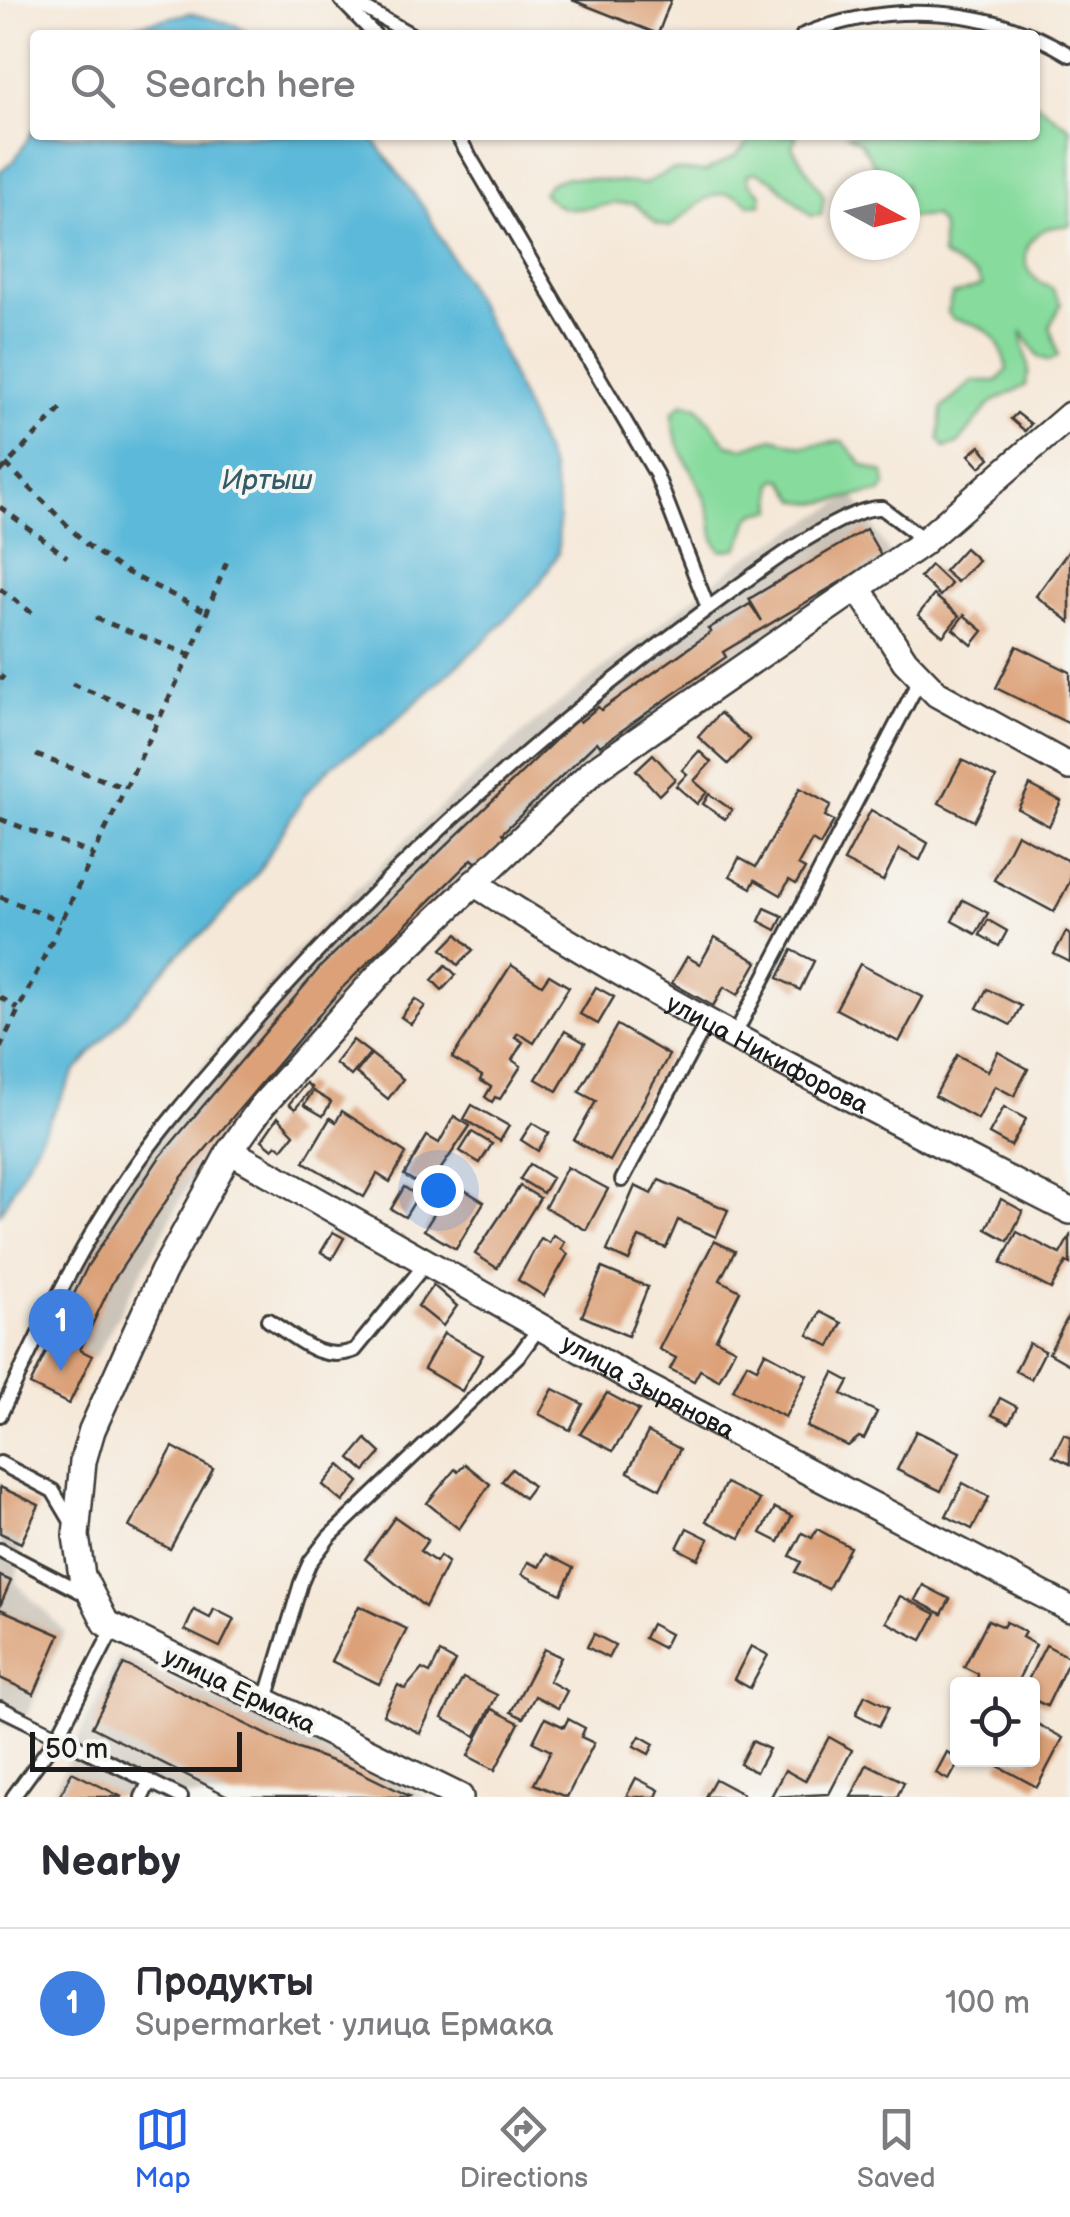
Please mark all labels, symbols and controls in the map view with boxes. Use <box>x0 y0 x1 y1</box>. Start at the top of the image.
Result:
search box <box>30 30 1040 140</box>
icon: search <box>65 58 120 113</box>
text: Search here <box>145 63 356 108</box>
north arrow <box>830 170 920 260</box>
water label: Иртыш <box>221 464 313 497</box>
street label: улица Никифорова <box>661 988 874 1122</box>
your location <box>413 1165 464 1216</box>
pin: 1 <box>28 1288 94 1371</box>
street label: улица Зырянова <box>556 1328 739 1447</box>
street label: улица Ермака <box>158 1641 321 1742</box>
map controls <box>950 1677 1040 1767</box>
button: locate <box>950 1677 1040 1767</box>
scale bar <box>30 1727 242 1772</box>
text: 50 m <box>45 1733 108 1766</box>
text: Nearby <box>40 1837 180 1888</box>
text: Продукты <box>135 1961 314 2006</box>
text: 1 <box>66 1984 79 2023</box>
text: 100 m <box>945 1984 1030 2023</box>
text: Supermarket · улица Ермака <box>135 2006 554 2045</box>
tab: Map <box>134 2102 191 2195</box>
tab: Directions <box>459 2102 588 2195</box>
tab: Saved <box>857 2102 936 2195</box>

